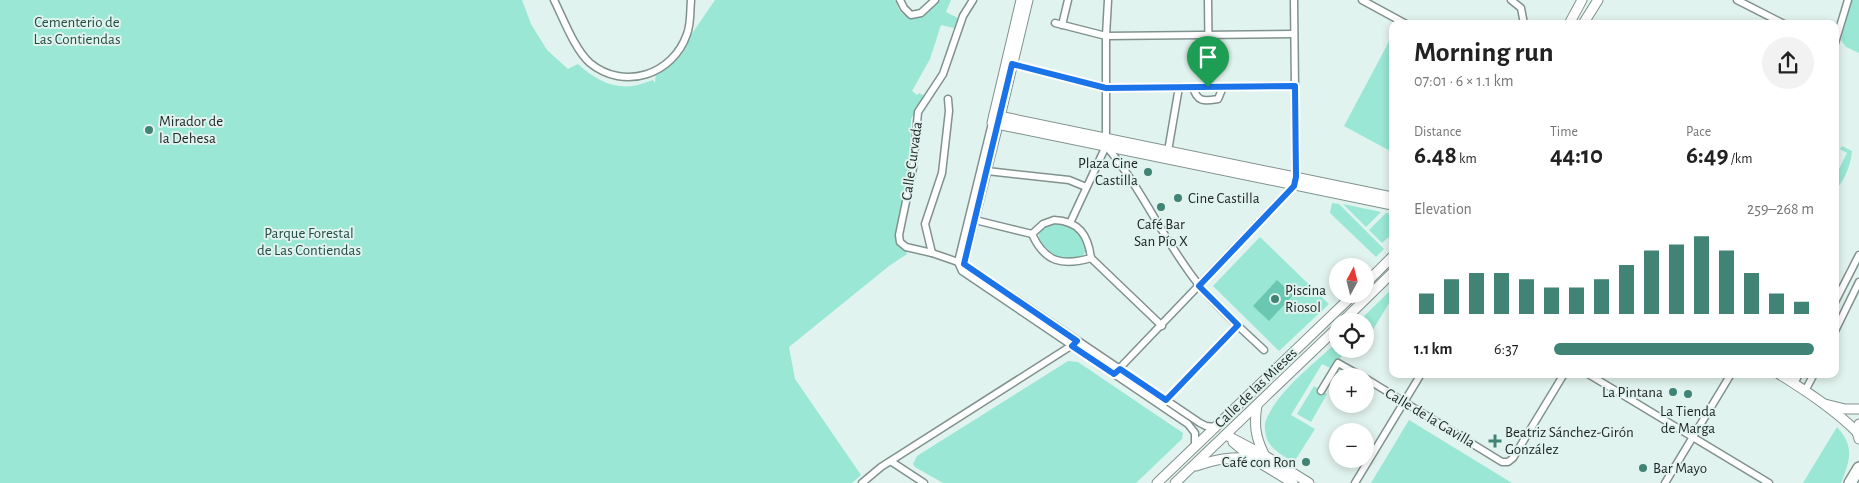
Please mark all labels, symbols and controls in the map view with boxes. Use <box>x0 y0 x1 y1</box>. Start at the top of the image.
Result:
park label: Cementerio de Las Contiendas <box>34 15 120 47</box>
pin <box>1187 36 1229 87</box>
button: share <box>1762 37 1814 89</box>
text: Morning run <box>1414 39 1554 67</box>
icon: arrive <box>1194 43 1222 71</box>
text: 07:01 · 6 × 1.1 km <box>1414 73 1514 89</box>
place label: Mirador de la Dehesa <box>159 114 223 146</box>
street label: Calle Curvada <box>899 121 925 201</box>
marker: Mirador de la Dehesa <box>143 124 155 136</box>
text: Distance <box>1414 125 1461 139</box>
text: Time <box>1550 125 1578 139</box>
text: Pace <box>1686 125 1711 139</box>
text: 6.48 <box>1414 143 1457 168</box>
text: 44:10 <box>1550 143 1603 168</box>
text: 6:49 <box>1686 143 1728 168</box>
text: km <box>1457 152 1477 166</box>
text: /km <box>1728 152 1752 166</box>
place label: Plaza Cine Castilla <box>1078 156 1138 188</box>
marker: Plaza Cine Castilla <box>1142 166 1154 178</box>
place label: Cine Castilla <box>1188 191 1260 206</box>
marker: Cine Castilla <box>1172 192 1184 204</box>
marker: Café Bar San Pío X <box>1155 201 1167 213</box>
text: Elevation <box>1414 201 1472 217</box>
text: 259–268 m <box>1747 201 1814 217</box>
place label: Café Bar San Pío X <box>1134 217 1188 249</box>
park label: Parque Forestal de Las Contiendas <box>257 226 361 258</box>
north arrow <box>1329 258 1374 302</box>
map controls <box>1329 258 1374 468</box>
place label: Piscina Riosol <box>1285 283 1326 315</box>
marker: Piscina Riosol <box>1269 293 1281 305</box>
button: locate <box>1329 313 1374 358</box>
text: 1.1 km <box>1414 341 1452 357</box>
text: 6:37 <box>1494 341 1518 357</box>
street label: Calle de las Mieses <box>1212 345 1300 431</box>
button: + <box>1329 368 1374 413</box>
street label: Calle de la Gavilla <box>1383 385 1478 451</box>
place label: La Pintana <box>1602 385 1663 400</box>
marker: La Pintana <box>1667 386 1679 398</box>
marker: La Tienda de Marga <box>1682 388 1694 400</box>
place label: La Tienda de Marga <box>1660 404 1716 436</box>
button: − <box>1329 423 1374 468</box>
place label: Beatriz Sánchez-Girón González <box>1505 425 1634 457</box>
marker: Beatriz Sánchez-Girón González <box>1489 435 1501 447</box>
place label: Café con Ron <box>1222 455 1296 470</box>
marker: Café con Ron <box>1300 456 1312 468</box>
place label: Bar Mayo <box>1653 461 1707 476</box>
marker: Bar Mayo <box>1637 462 1649 474</box>

